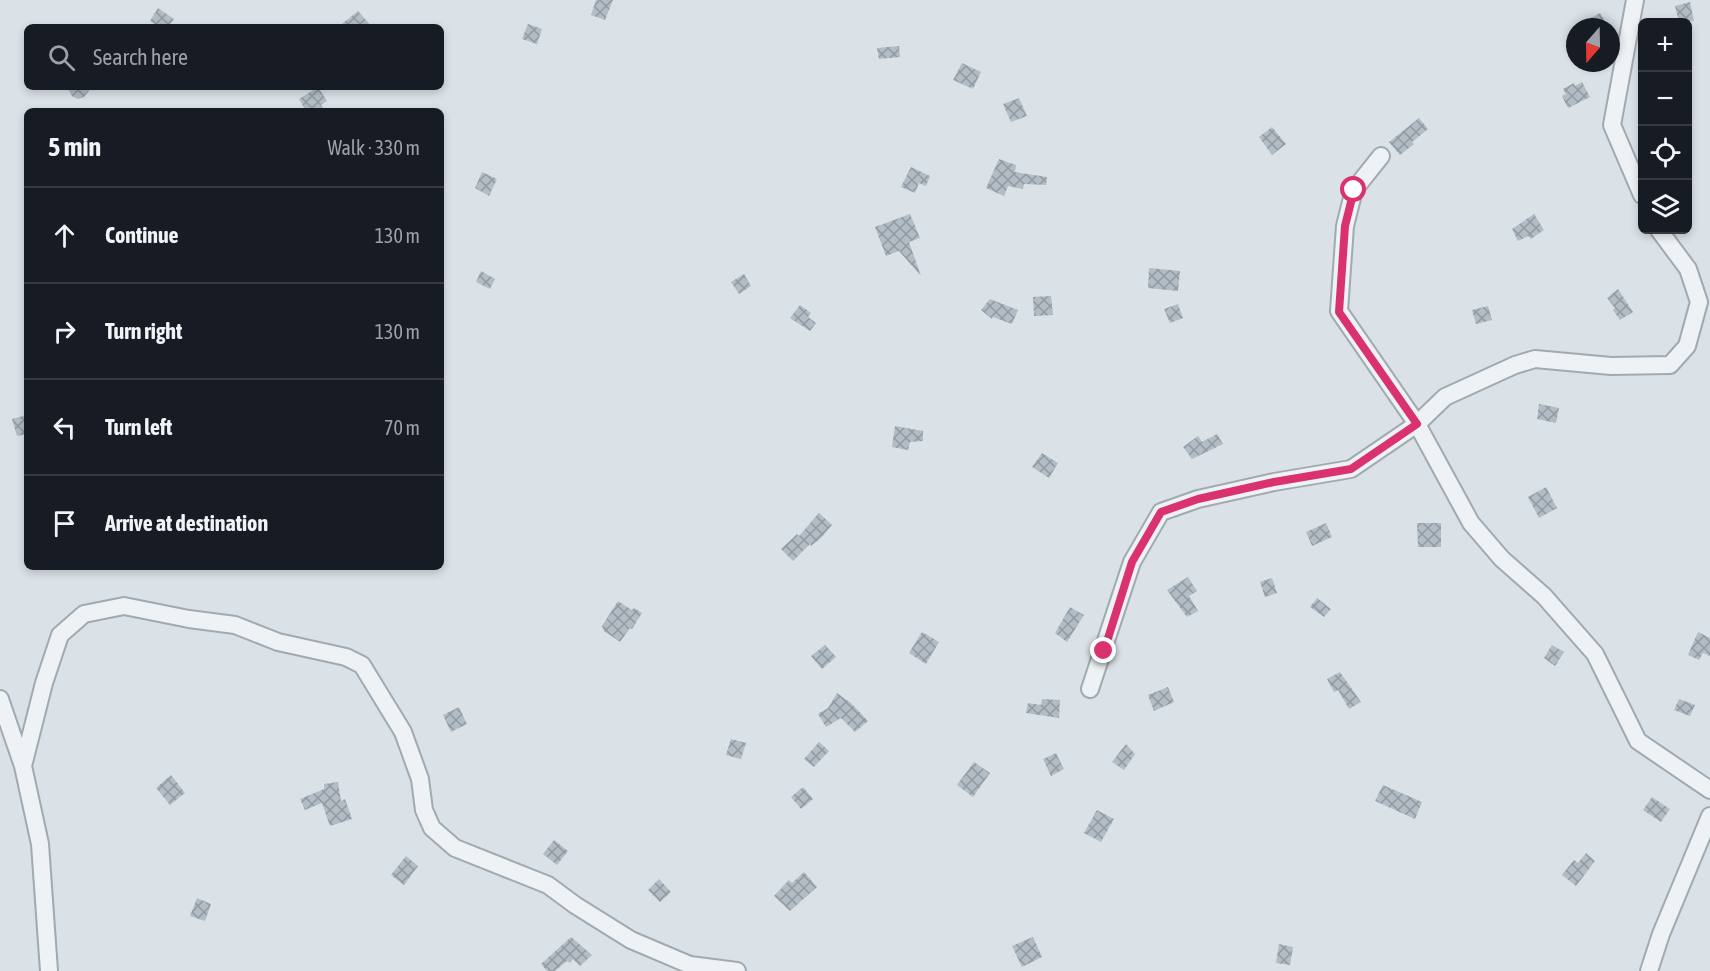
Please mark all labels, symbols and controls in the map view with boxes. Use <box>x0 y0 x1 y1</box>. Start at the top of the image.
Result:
north arrow <box>1566 18 1620 72</box>
map controls <box>1638 18 1692 234</box>
button: + <box>1638 18 1692 72</box>
search box <box>24 24 444 90</box>
icon: search <box>45 41 78 74</box>
text: Search here <box>93 44 188 70</box>
button: − <box>1638 72 1692 126</box>
button: locate <box>1638 126 1692 180</box>
text: 5 min <box>48 132 101 162</box>
text: Walk · 330 m <box>328 136 420 159</box>
route start <box>1340 176 1366 202</box>
button: layers <box>1638 180 1692 234</box>
icon: ahead <box>48 219 81 252</box>
text: Continue <box>105 222 179 248</box>
text: 130 m <box>375 224 420 247</box>
icon: right <box>48 315 81 348</box>
text: Turn right <box>105 318 182 344</box>
text: 130 m <box>375 320 420 343</box>
icon: left <box>48 411 81 444</box>
text: Turn left <box>105 414 172 440</box>
text: 70 m <box>384 416 420 439</box>
icon: arrive <box>48 507 81 540</box>
text: Arrive at destination <box>105 510 268 536</box>
route end <box>1090 637 1116 663</box>

